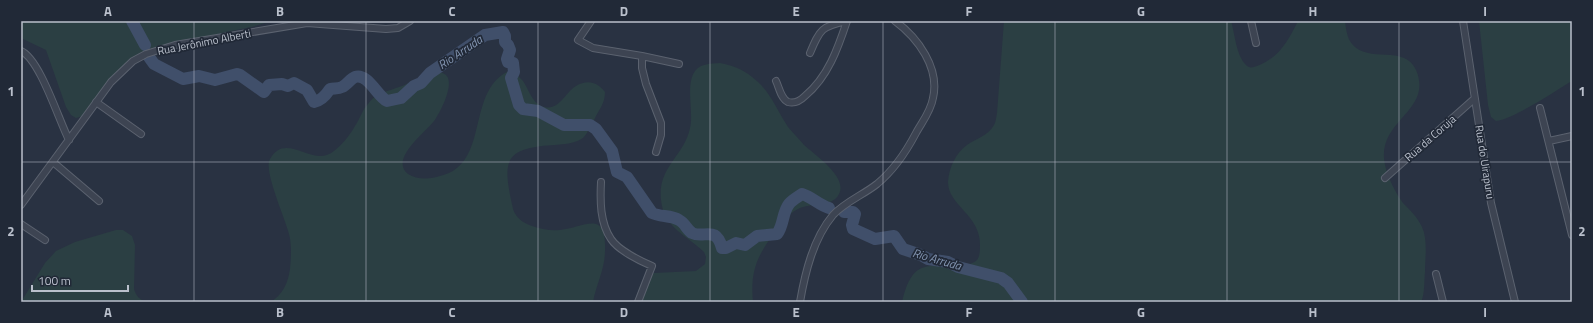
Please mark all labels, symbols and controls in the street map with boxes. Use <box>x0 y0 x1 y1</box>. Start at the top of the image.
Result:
text: A <box>104 1 112 21</box>
text: B <box>276 1 284 21</box>
text: C <box>448 1 456 21</box>
text: D <box>620 1 628 21</box>
text: E <box>792 1 800 21</box>
text: F <box>966 1 973 21</box>
text: G <box>1137 1 1145 21</box>
text: H <box>1309 1 1317 21</box>
text: I <box>1483 1 1487 21</box>
street label: Rua Jerônimo Alberti <box>156 25 252 59</box>
water label: Rio Arruda <box>434 30 487 74</box>
text: 1 <box>7 81 15 101</box>
text: 1 <box>1578 81 1586 101</box>
street label: Rua da Coruja <box>1401 111 1460 165</box>
street label: Rua do Uirapuru <box>1471 124 1499 200</box>
text: 2 <box>7 221 15 241</box>
text: 2 <box>1578 221 1586 241</box>
water label: Rio Arruda <box>910 243 965 275</box>
scale bar <box>32 267 128 293</box>
text: 100 m <box>38 271 71 290</box>
text: A <box>104 302 112 322</box>
text: B <box>276 302 284 322</box>
text: C <box>448 302 456 322</box>
text: D <box>620 302 628 322</box>
text: E <box>792 302 800 322</box>
text: F <box>966 302 973 322</box>
text: G <box>1137 302 1145 322</box>
text: H <box>1309 302 1317 322</box>
text: I <box>1483 302 1487 322</box>

